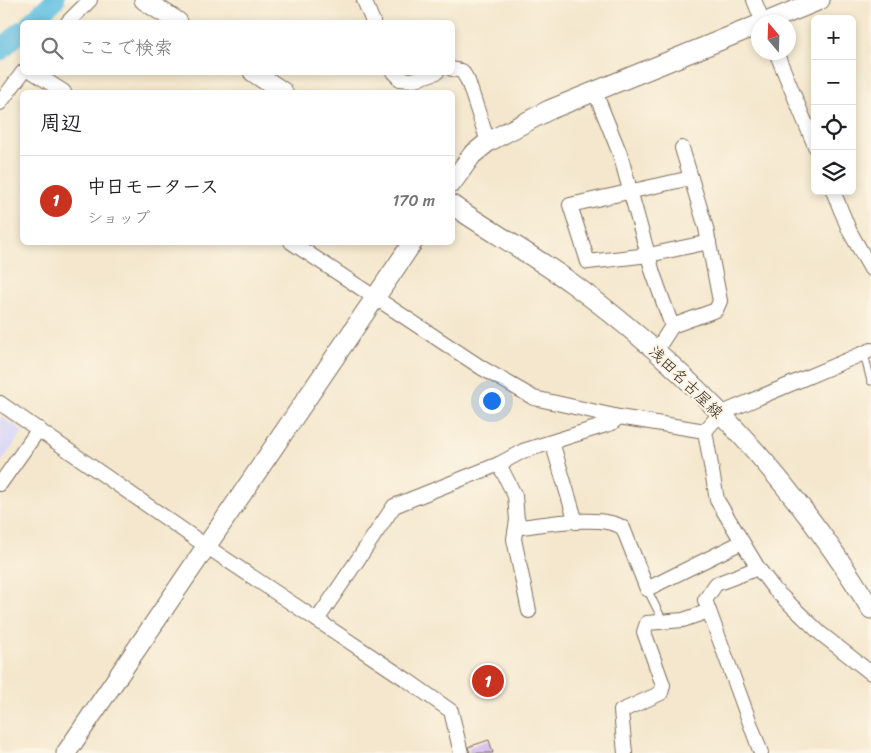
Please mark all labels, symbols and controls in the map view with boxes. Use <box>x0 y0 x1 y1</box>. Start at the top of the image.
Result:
north arrow <box>751 15 796 60</box>
map controls <box>811 15 856 195</box>
button: + <box>811 15 856 60</box>
search box <box>20 20 455 75</box>
text: ここで検索 <box>78 31 173 64</box>
icon: search <box>38 34 66 62</box>
button: − <box>811 60 856 105</box>
text: 周辺 <box>40 104 82 142</box>
button: locate <box>811 105 856 150</box>
button: layers <box>811 150 856 195</box>
text: 中日モータース <box>87 170 219 203</box>
text: 1 <box>53 186 59 215</box>
text: 170 m <box>392 186 435 215</box>
text: ショップ <box>87 203 150 232</box>
street label: 浅田名古屋線 <box>641 338 731 426</box>
your location <box>479 388 505 414</box>
pin: 1 <box>472 662 504 700</box>

